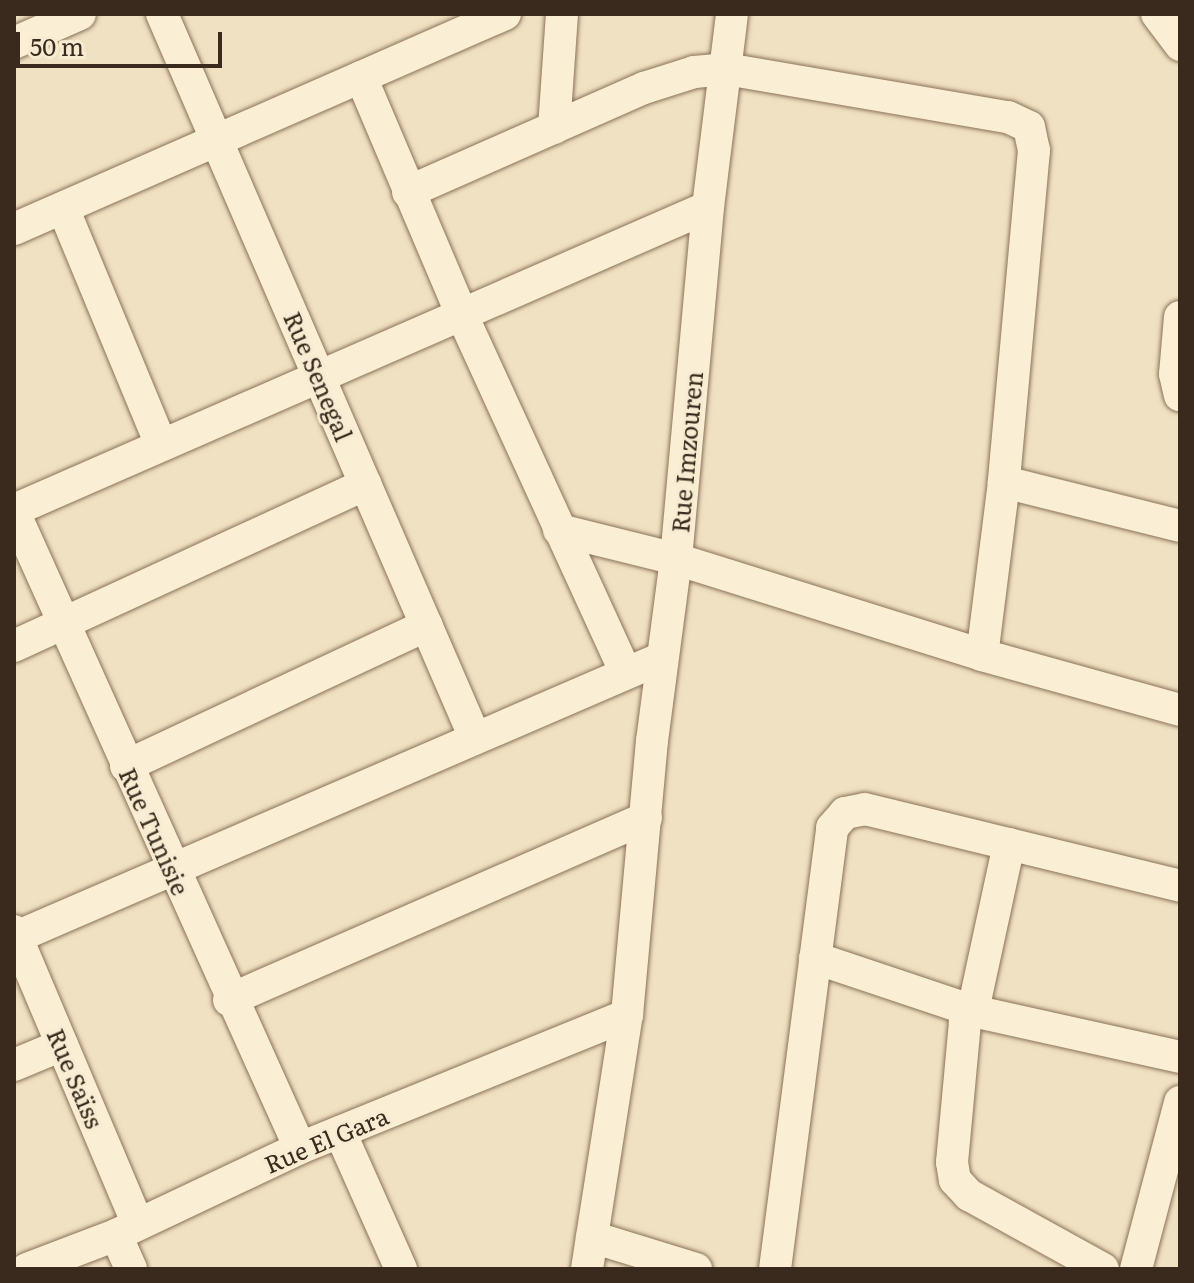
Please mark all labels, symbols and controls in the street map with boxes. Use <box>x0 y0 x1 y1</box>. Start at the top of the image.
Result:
scale bar <box>20 16 226 66</box>
text: 50 m <box>30 28 84 63</box>
street label: Rue Senegal <box>279 307 359 445</box>
street label: Rue Imzouren <box>665 370 707 534</box>
street label: Rue Tunisie <box>114 763 196 899</box>
street label: Rue Saïss <box>42 1024 110 1132</box>
street label: Rue El Gara <box>260 1100 392 1178</box>

